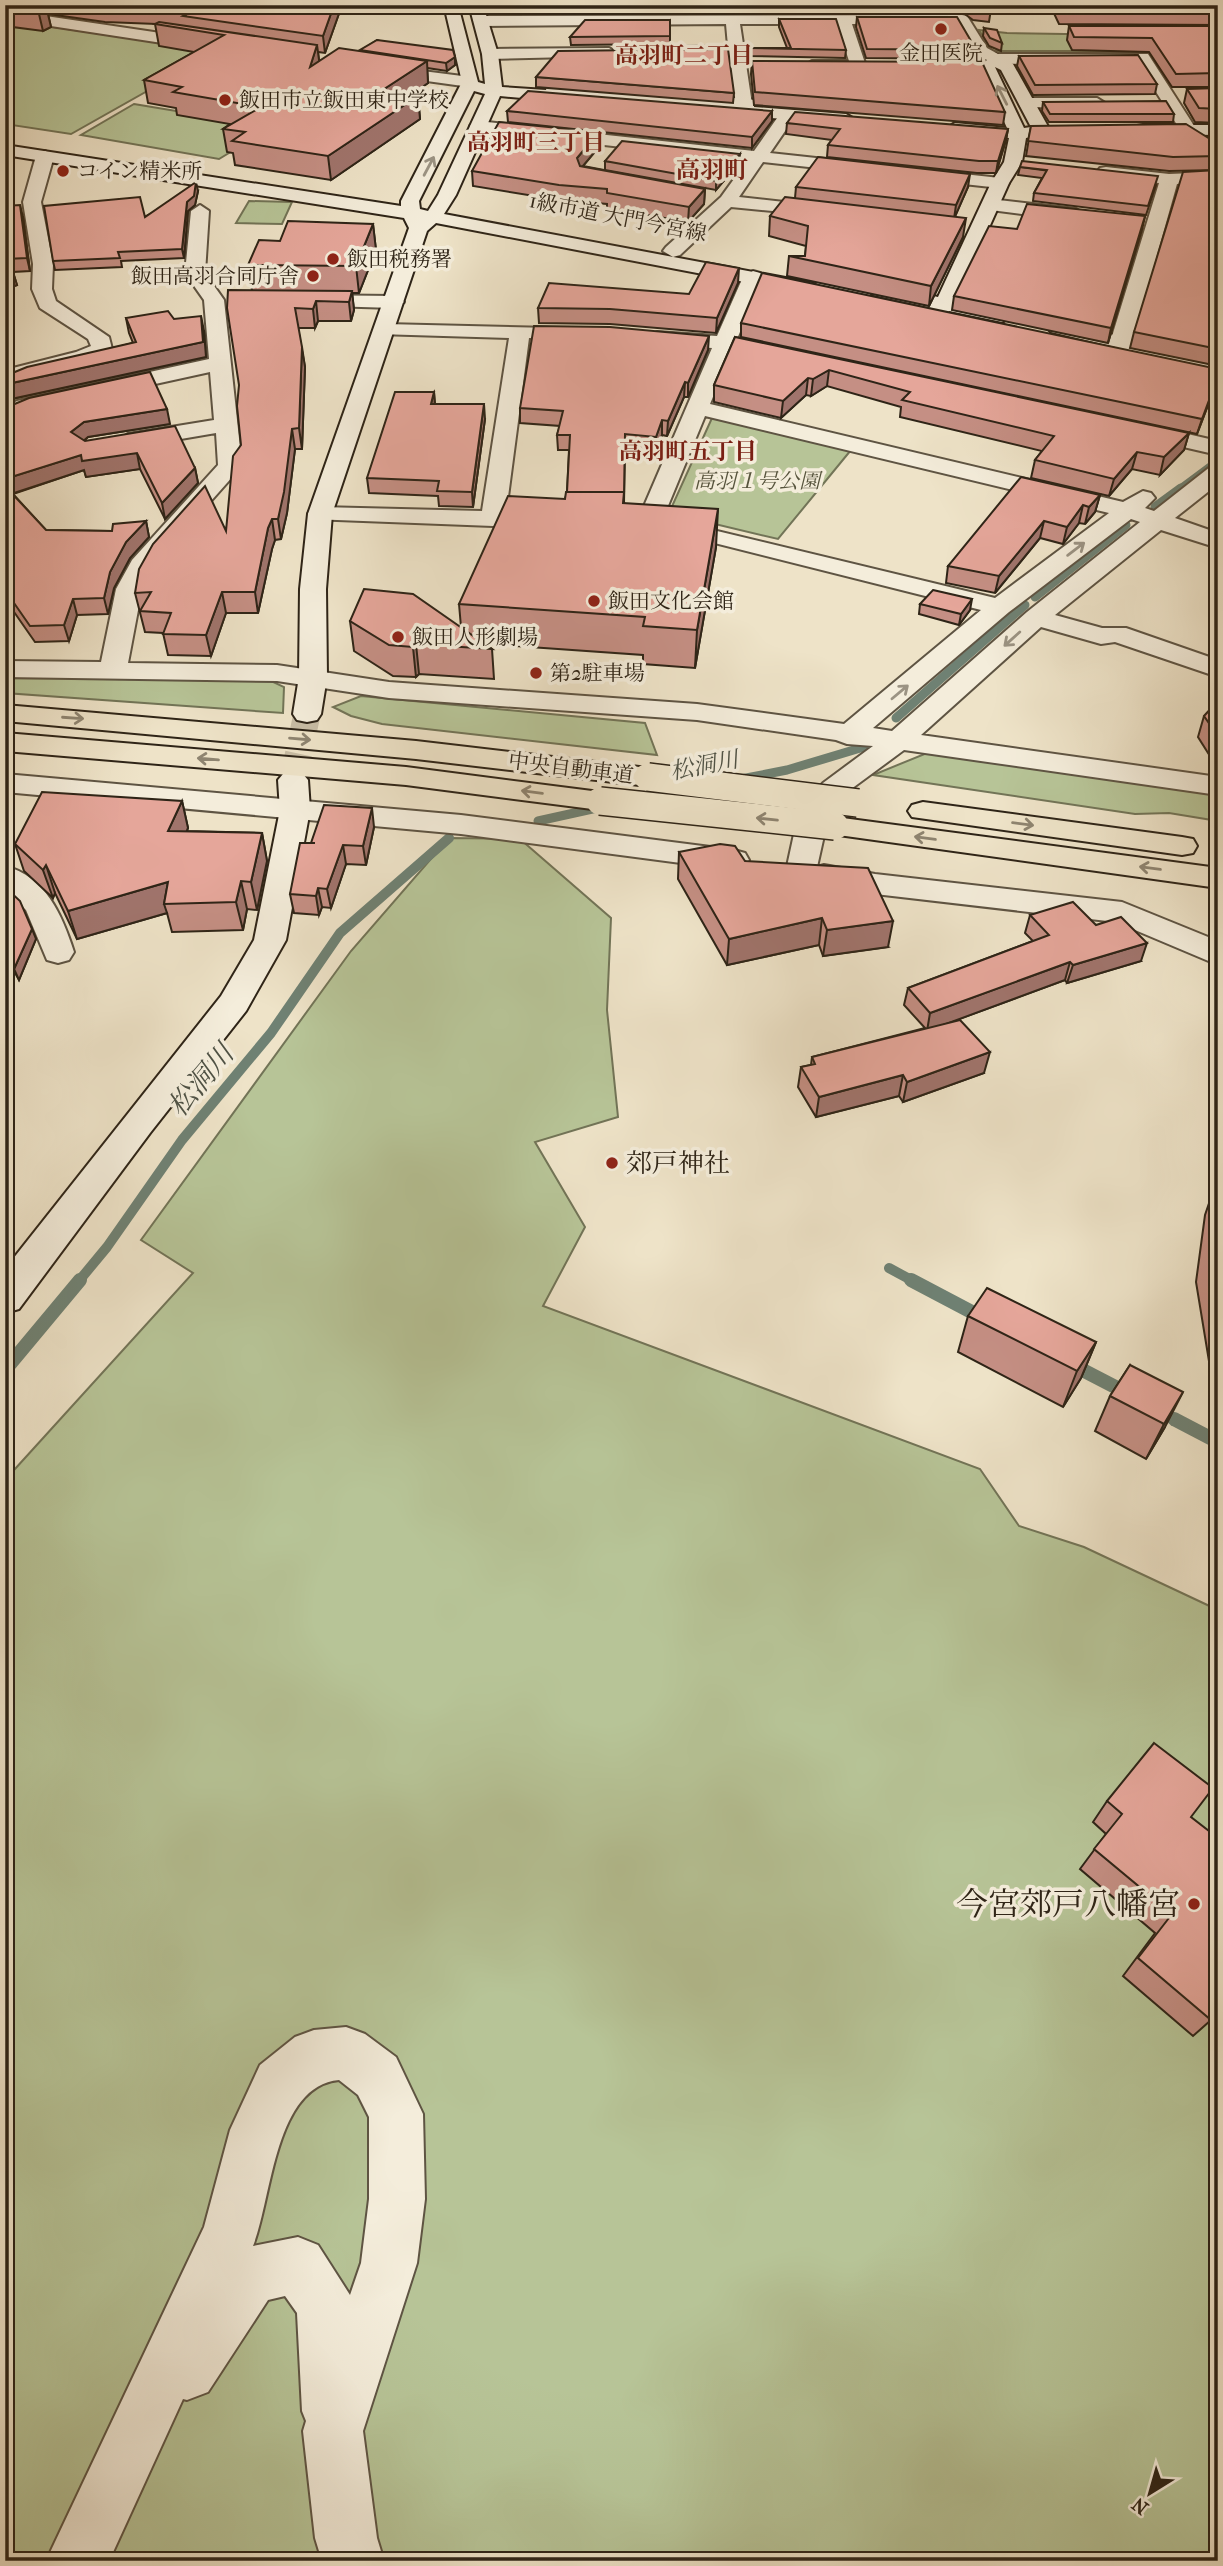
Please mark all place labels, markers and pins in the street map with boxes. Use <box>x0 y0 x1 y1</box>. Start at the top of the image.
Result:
marker: 金田医院 <box>933 21 949 37</box>
place label: 金田医院 <box>899 41 983 65</box>
place label: 飯田市立飯田東中学校 <box>239 88 449 112</box>
marker: 飯田市立飯田東中学校 <box>217 92 233 108</box>
place label: コイン精米所 <box>77 159 202 183</box>
marker: コイン精米所 <box>55 163 71 179</box>
place label: 飯田税務署 <box>347 247 452 271</box>
marker: 飯田税務署 <box>325 251 341 267</box>
place label: 飯田高羽合同庁舎 <box>131 264 299 288</box>
marker: 飯田高羽合同庁舎 <box>305 268 321 284</box>
place label: 飯田文化会館 <box>608 589 734 613</box>
marker: 飯田文化会館 <box>586 593 602 609</box>
place label: 飯田人形劇場 <box>412 625 538 649</box>
marker: 飯田人形劇場 <box>390 629 406 645</box>
place label: 第2駐車場 <box>550 661 645 685</box>
marker: 第2駐車場 <box>528 665 544 681</box>
place label: 郊戸神社 <box>626 1148 730 1179</box>
marker: 郊戸神社 <box>604 1155 620 1171</box>
place label: 今宮郊戸八幡宮 <box>956 1886 1180 1923</box>
marker: 今宮郊戸八幡宮 <box>1186 1896 1202 1912</box>

